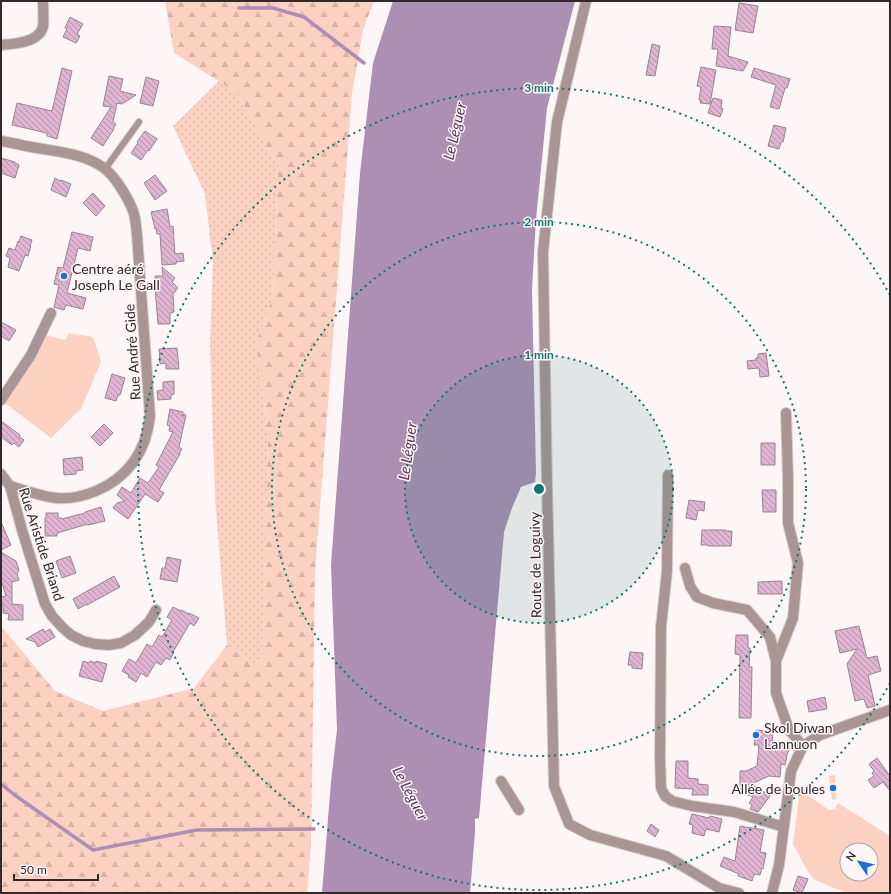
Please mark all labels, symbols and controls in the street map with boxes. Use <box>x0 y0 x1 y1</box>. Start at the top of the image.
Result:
text: 3 min <box>524 80 554 95</box>
water label: Le Léguer <box>439 100 470 162</box>
text: 2 min <box>524 214 554 229</box>
place label: Centre aéré Joseph Le Gall <box>72 260 160 293</box>
marker: Centre aéré Joseph Le Gall <box>59 271 69 281</box>
street label: Rue André Gide <box>120 303 144 401</box>
text: 1 min <box>524 347 554 362</box>
water label: Le Léguer <box>394 420 420 481</box>
centre of rings <box>532 482 546 496</box>
street label: Rue Aristide Briand <box>16 485 68 603</box>
street label: Route de Loguivy <box>526 511 544 618</box>
place label: Skol Diwan Lannuon <box>764 719 833 752</box>
marker: Skol Diwan Lannuon <box>751 730 761 740</box>
water label: Le Léguer <box>389 763 433 824</box>
place label: Allée de boules <box>731 780 825 797</box>
marker: Allée de boules <box>828 783 838 793</box>
north arrow <box>839 842 879 882</box>
text: N <box>843 849 858 863</box>
scale bar <box>14 856 98 882</box>
text: 50 m <box>20 862 47 877</box>

